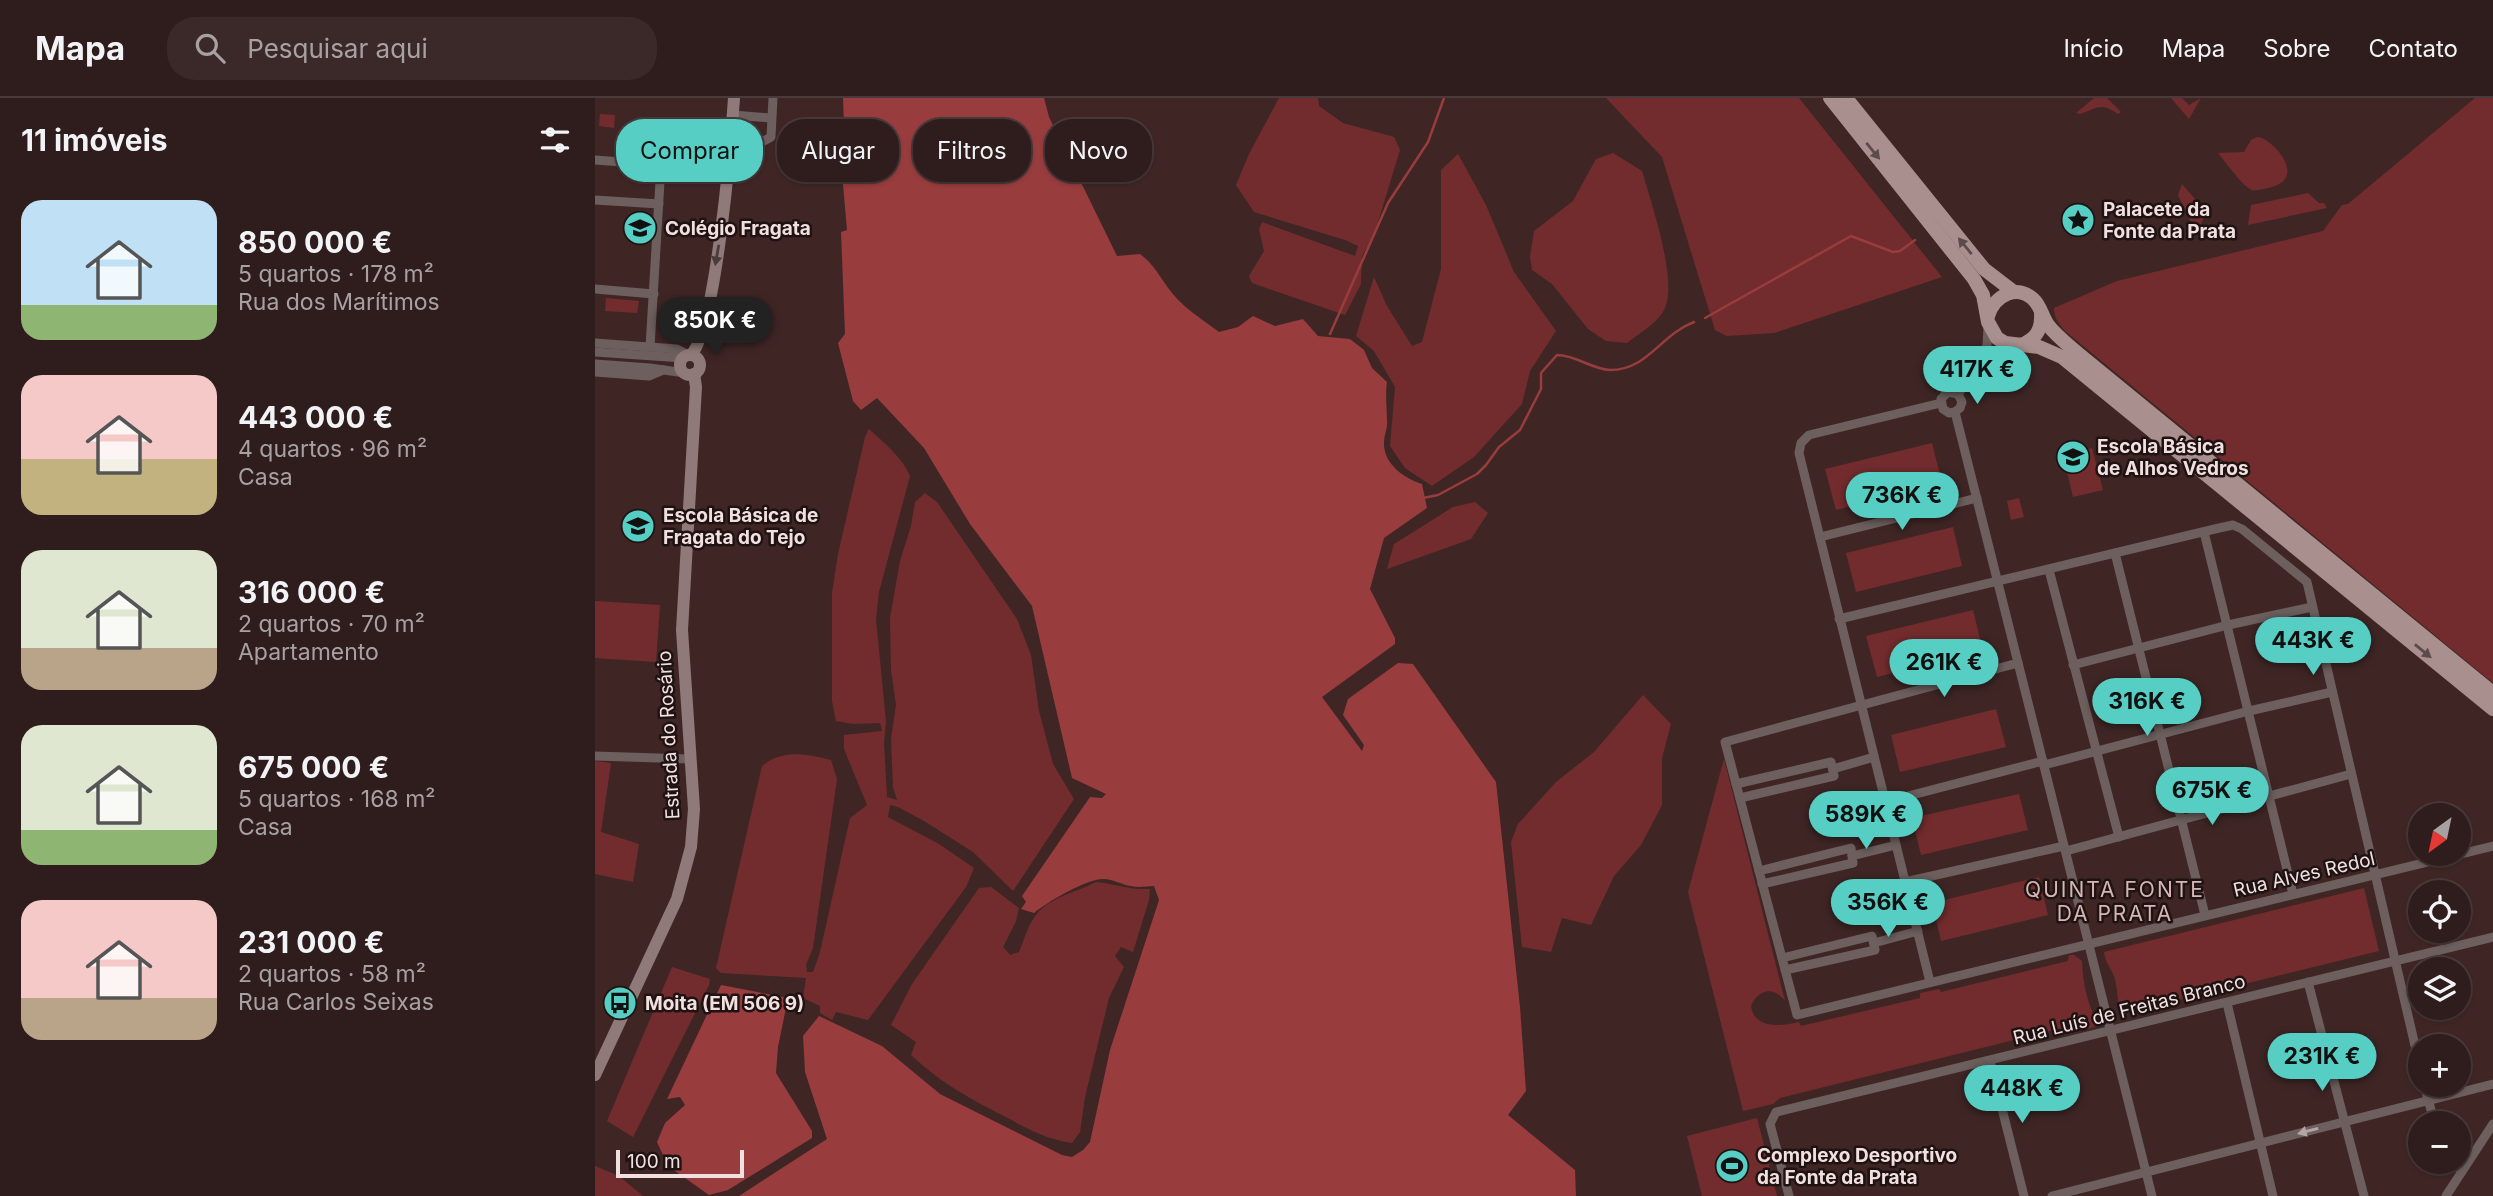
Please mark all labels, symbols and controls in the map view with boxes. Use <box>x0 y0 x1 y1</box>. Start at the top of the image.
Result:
search box <box>167 17 657 80</box>
text: Mapa <box>35 28 125 68</box>
icon: search <box>191 29 229 67</box>
text: Pesquisar aqui <box>247 33 428 64</box>
text: Início <box>2063 34 2124 63</box>
text: Mapa <box>2162 34 2225 63</box>
text: Sobre <box>2263 34 2330 63</box>
text: Contato <box>2368 34 2458 63</box>
chip: Comprar <box>616 119 763 182</box>
chip: Alugar <box>777 119 899 182</box>
chip: Filtros <box>913 119 1031 182</box>
chip: Novo <box>1045 119 1152 182</box>
icon: filters <box>536 121 574 159</box>
text: 11 imóveis <box>21 122 168 158</box>
one-way arrow <box>1865 142 1880 160</box>
place label: Palacete da Fonte da Prata <box>2103 198 2236 243</box>
place icon: Palacete da Fonte da Prata <box>2059 201 2097 239</box>
school or university icon: Colégio Fragata <box>621 209 659 247</box>
place label: Colégio Fragata <box>665 217 811 240</box>
text: 850 000 € <box>238 224 392 260</box>
icon: home <box>77 228 161 312</box>
one-way arrow <box>1958 237 1973 254</box>
one-way arrow <box>711 244 722 266</box>
text: 5 quartos · 178 m² <box>238 260 434 288</box>
text: Rua dos Marítimos <box>238 288 440 316</box>
pin: 850K € <box>658 298 772 357</box>
text: 850K € <box>674 306 756 334</box>
pin: 417K € <box>1920 346 2034 406</box>
text: 417K € <box>1939 355 2015 383</box>
text: 443 000 € <box>238 399 393 435</box>
icon: home <box>77 403 161 487</box>
text: 4 quartos · 96 m² <box>238 435 427 463</box>
place label: Escola Básica de Alhos Vedros <box>2097 435 2249 480</box>
school or university icon: Escola Básica de Alhos Vedros <box>2054 438 2092 476</box>
text: Casa <box>238 463 293 491</box>
pin: 736K € <box>1845 472 1959 532</box>
text: 736K € <box>1862 481 1942 509</box>
place label: Escola Básica de Fragata do Tejo <box>663 504 818 549</box>
school or university icon: Escola Básica de Fragata do Tejo <box>619 507 657 545</box>
text: 316 000 € <box>238 574 385 610</box>
icon: home <box>77 578 161 662</box>
text: 2 quartos · 70 m² <box>238 610 425 638</box>
pin: 443K € <box>2256 618 2370 677</box>
text: 443K € <box>2271 626 2355 654</box>
text: Apartamento <box>238 638 379 666</box>
pin: 261K € <box>1887 640 2001 699</box>
one-way arrow <box>2413 644 2431 659</box>
text: 261K € <box>1905 648 1983 676</box>
street label: Estrada do Rosário <box>653 650 684 820</box>
pin: 316K € <box>2090 678 2204 738</box>
text: 316K € <box>2108 687 2186 715</box>
text: 675 000 € <box>238 749 389 785</box>
icon: home <box>77 753 161 837</box>
pin: 675K € <box>2155 768 2269 827</box>
text: 675K € <box>2172 776 2252 804</box>
text: 5 quartos · 168 m² <box>238 785 436 813</box>
pin: 589K € <box>1809 792 1923 851</box>
text: 589K € <box>1825 800 1907 828</box>
north arrow <box>2408 803 2471 866</box>
map controls <box>2408 803 2471 1174</box>
text: Casa <box>238 813 293 841</box>
street label: Rua Alves Redol <box>2231 847 2377 902</box>
district label: QUINTA FONTE DA PRATA <box>2025 877 2205 926</box>
pin: 356K € <box>1831 880 1945 939</box>
button: locate <box>2408 880 2471 943</box>
text: 356K € <box>1847 888 1929 916</box>
text: 231 000 € <box>238 924 385 960</box>
icon: home <box>77 928 161 1012</box>
button: layers <box>2408 957 2471 1020</box>
text: 2 quartos · 58 m² <box>238 960 426 988</box>
street label: Rua Luís de Freitas Branco <box>2011 969 2248 1050</box>
bus stop icon: Moita (EM 506 9) <box>601 984 639 1022</box>
text: Rua Carlos Seixas <box>238 988 434 1016</box>
place label: Moita (EM 506 9) <box>645 992 804 1015</box>
pin: 231K € <box>2265 1034 2379 1093</box>
button: + <box>2408 1034 2471 1097</box>
text: 231K € <box>2284 1042 2361 1070</box>
pin: 448K € <box>1965 1066 2079 1125</box>
text: 448K € <box>1980 1074 2064 1102</box>
button: − <box>2408 1111 2471 1174</box>
one-way arrow <box>2297 1126 2319 1137</box>
place label: Complexo Desportivo da Fonte da Prata <box>1757 1144 1957 1189</box>
scale bar <box>616 1147 744 1179</box>
sports icon: Complexo Desportivo da Fonte da Prata <box>1713 1147 1751 1185</box>
text: 100 m <box>627 1150 681 1173</box>

